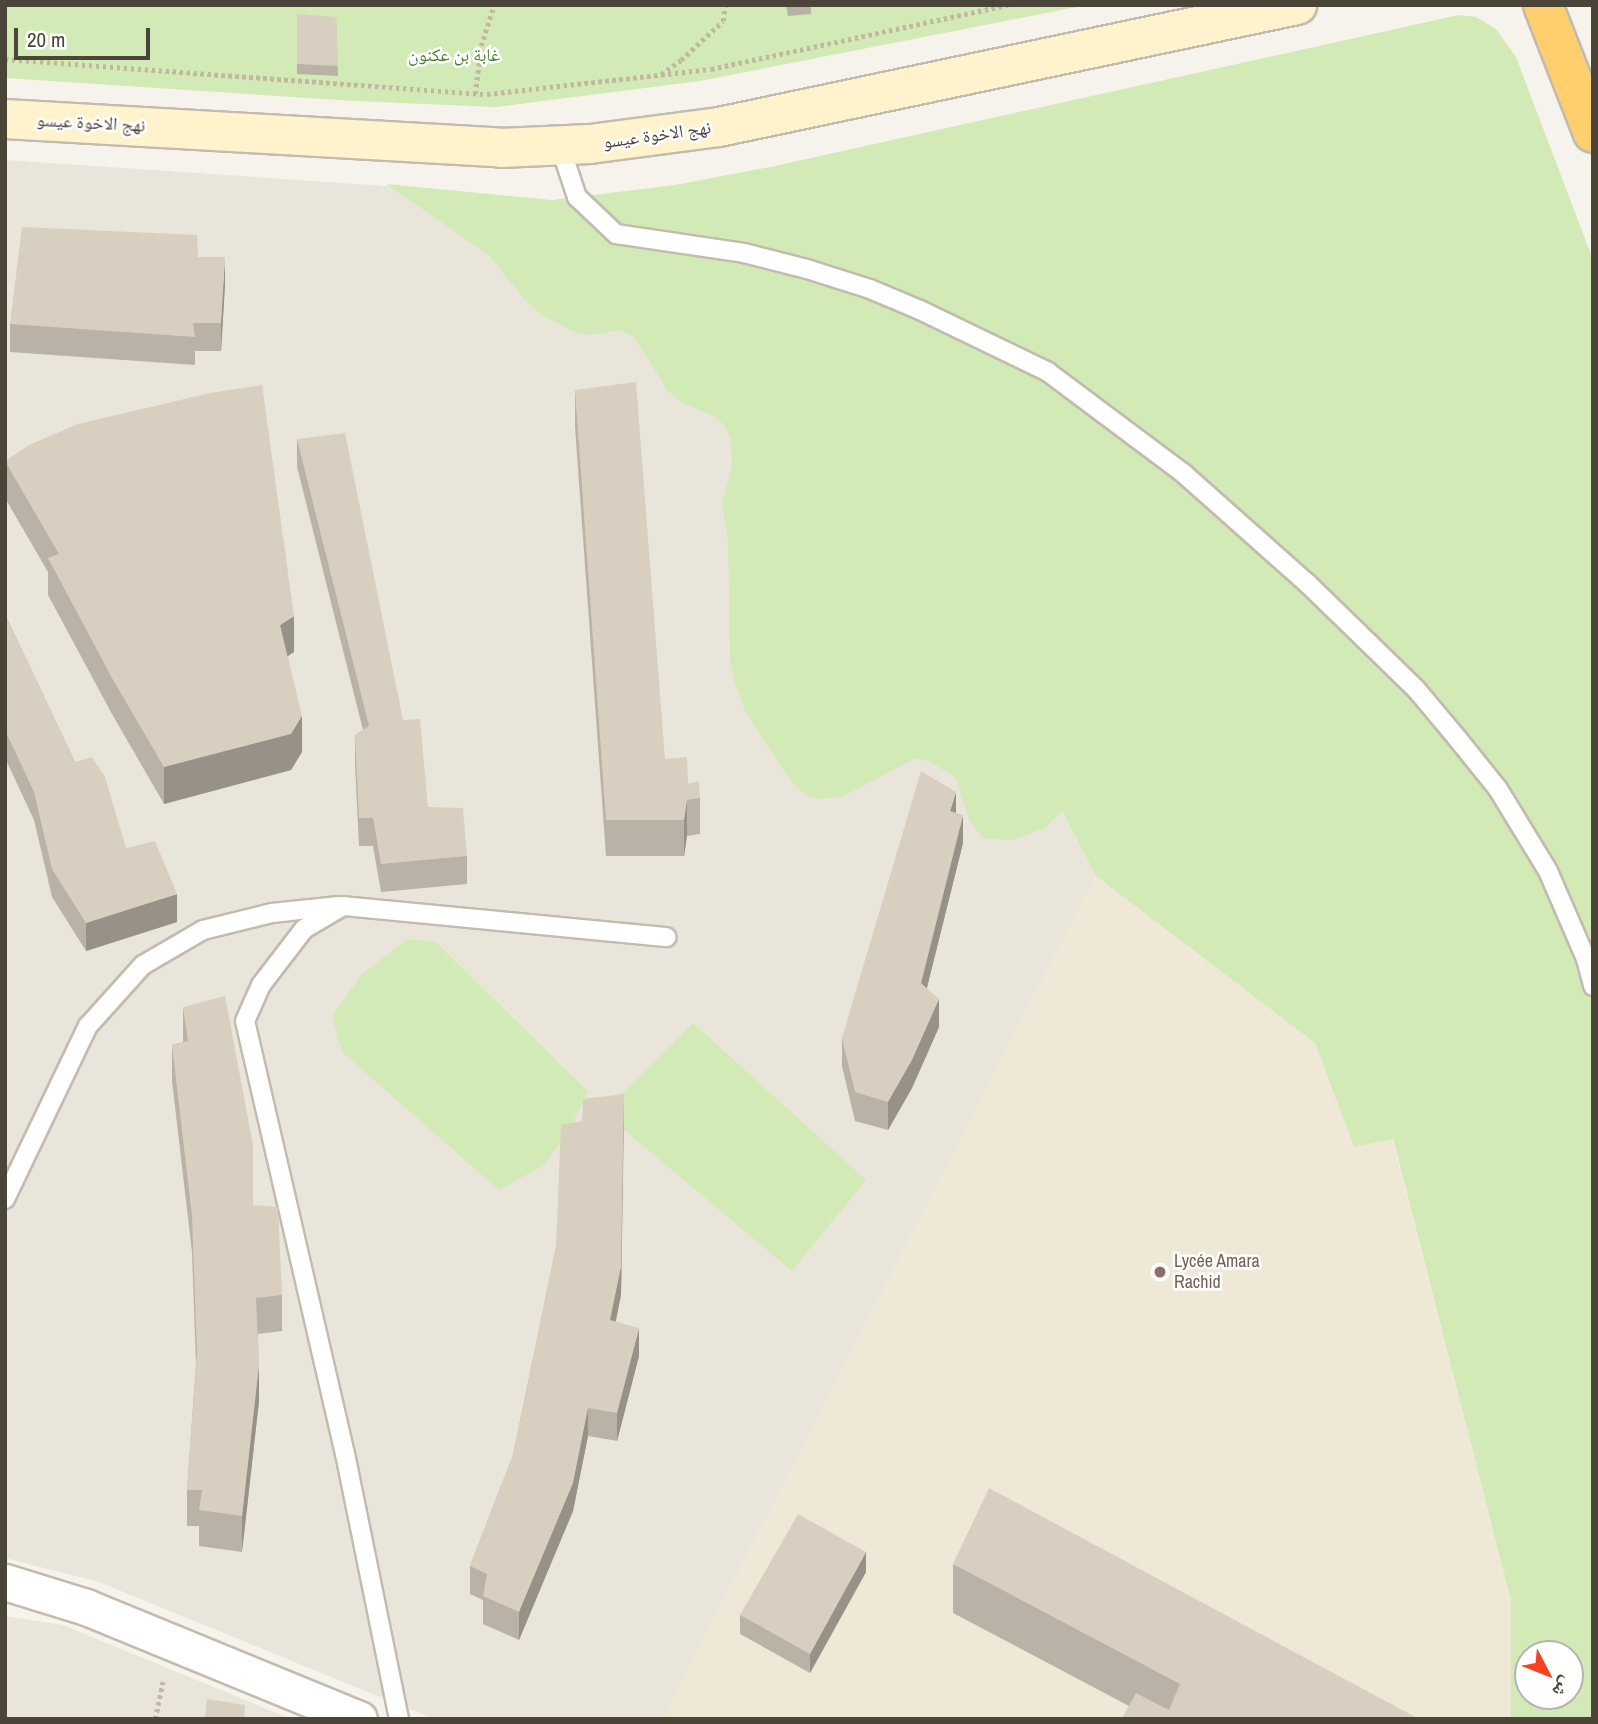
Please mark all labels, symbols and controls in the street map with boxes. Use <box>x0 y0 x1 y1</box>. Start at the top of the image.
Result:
scale bar <box>18 14 154 58</box>
text: 20 m <box>27 25 65 54</box>
park label: غابة بن عكنون <box>408 44 500 66</box>
street label: نهج الاخوة عيسو <box>36 109 146 137</box>
street label: نهج الاخوة عيسو <box>602 117 712 153</box>
place label: Lycée Amara Rachid <box>1174 1251 1260 1294</box>
marker: Lycée Amara Rachid <box>1152 1264 1168 1280</box>
north arrow <box>1514 1640 1584 1710</box>
text: ش <box>1547 1672 1580 1704</box>

